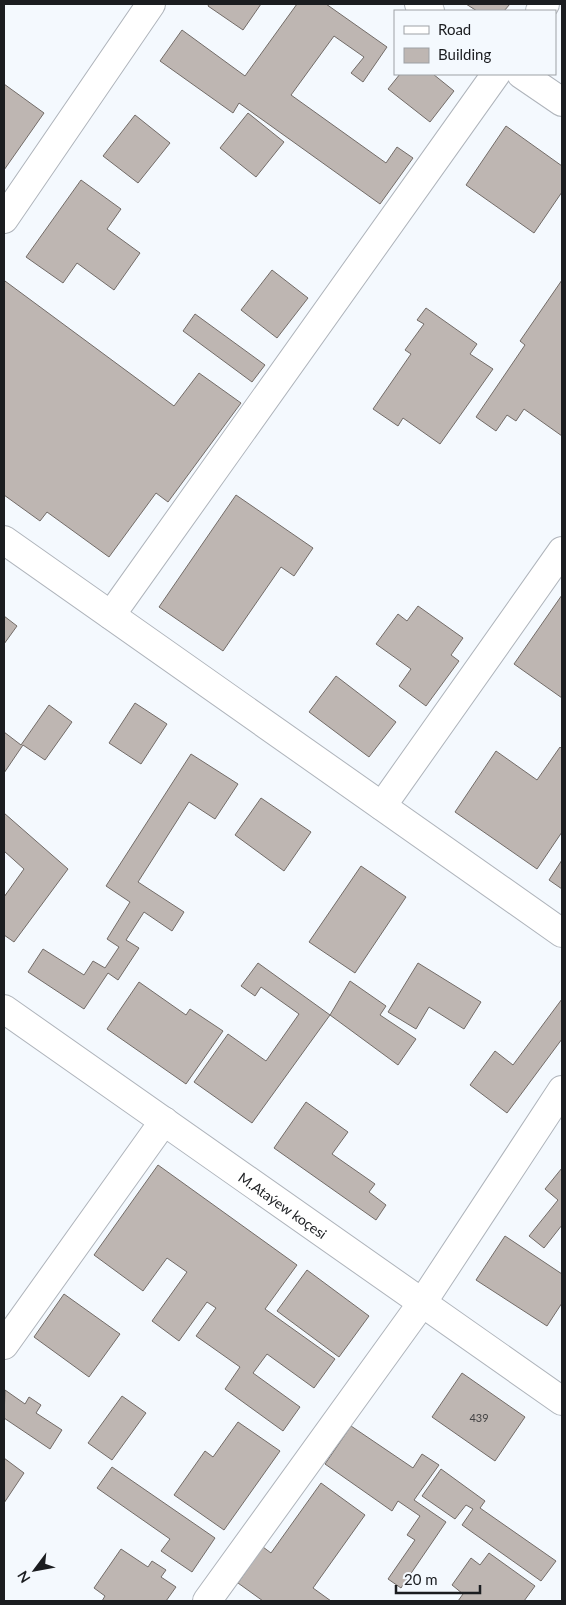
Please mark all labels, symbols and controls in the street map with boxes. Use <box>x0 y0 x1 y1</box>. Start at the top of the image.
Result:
legend <box>394 10 556 75</box>
text: Road <box>438 20 471 38</box>
text: Building <box>438 45 491 63</box>
street label: M.Ataýew koçesi <box>236 1168 330 1242</box>
house number: 439 <box>469 1411 489 1424</box>
north arrow <box>10 1545 60 1595</box>
scale bar <box>396 1562 480 1594</box>
text: N <box>13 1568 34 1586</box>
text: 20 m <box>404 1570 438 1588</box>

